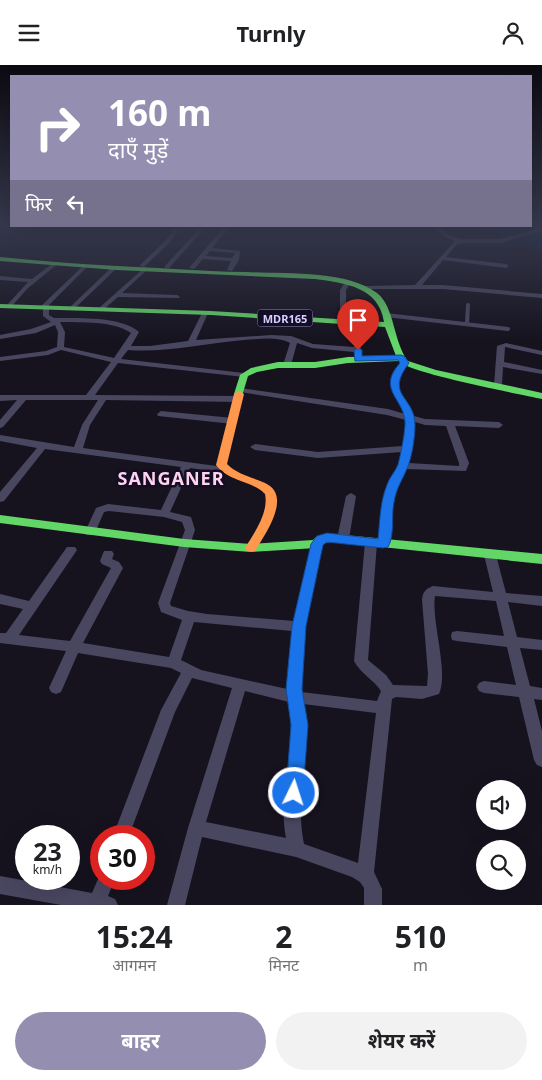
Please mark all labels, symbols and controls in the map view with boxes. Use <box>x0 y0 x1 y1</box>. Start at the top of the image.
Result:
text: Turnly <box>236 18 306 48</box>
icon: menu <box>15 19 43 47</box>
icon: person <box>499 19 527 47</box>
text: 160 m <box>108 89 211 136</box>
icon: right <box>25 95 90 160</box>
text: दाएँ मुड़ें <box>108 134 168 164</box>
icon: left <box>62 190 90 218</box>
text: फिर <box>25 191 52 217</box>
pin <box>337 299 379 350</box>
icon: arrive <box>344 306 372 334</box>
road number: MDR165 <box>258 309 312 327</box>
district label: SANGANER <box>117 466 225 490</box>
position arrow <box>267 766 319 818</box>
map controls <box>476 780 526 890</box>
button: sound <box>476 780 526 830</box>
speed limit sign: 30 <box>90 825 155 890</box>
text: 23 <box>33 834 62 868</box>
button: search <box>476 840 526 890</box>
text: km/h <box>33 861 62 878</box>
text: 15:24 <box>96 916 173 957</box>
text: 2 <box>275 916 292 957</box>
text: 510 <box>395 916 446 957</box>
text: आगमन <box>112 954 156 976</box>
text: मिनट <box>268 954 299 976</box>
text: m <box>413 954 428 976</box>
button: बाहर <box>15 1012 266 1070</box>
button: शेयर करें <box>276 1012 527 1070</box>

